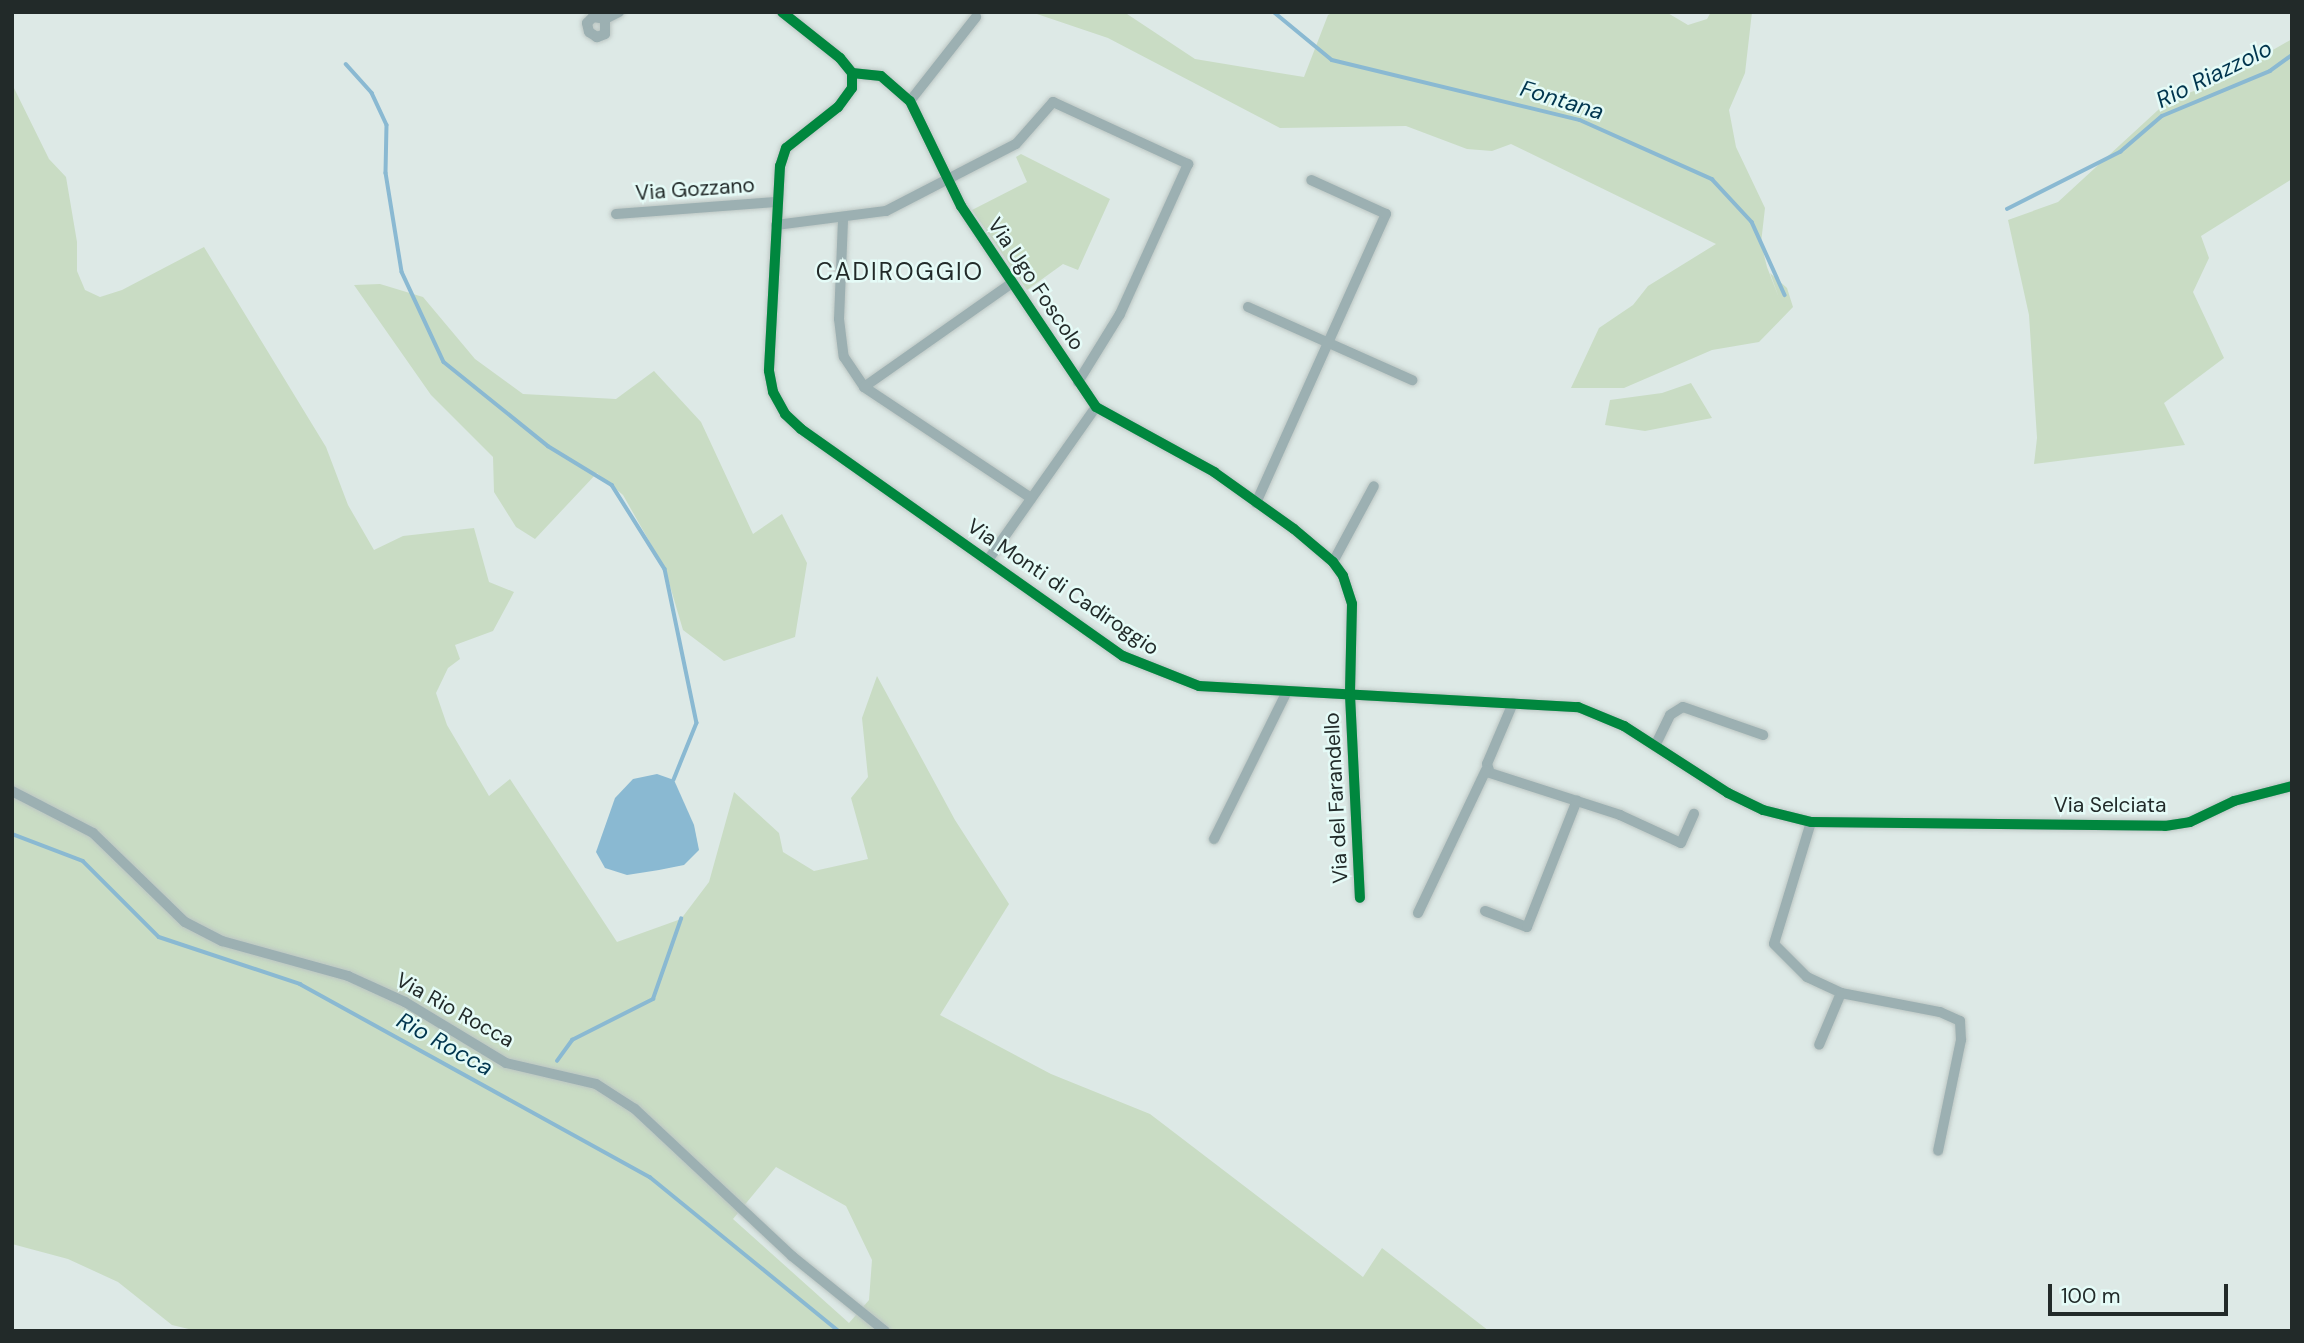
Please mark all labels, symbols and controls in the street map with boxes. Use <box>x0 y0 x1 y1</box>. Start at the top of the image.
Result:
water label: Rio Riazzolo <box>2152 34 2276 114</box>
water label: Fontana <box>1517 74 1607 126</box>
street label: Via Gozzano <box>634 172 756 206</box>
street label: Via Ugo Foscolo <box>982 213 1090 355</box>
district label: CADIROGGIO <box>817 258 983 286</box>
street label: Via Monti di Cadiroggio <box>962 513 1164 661</box>
street label: Via del Farandello <box>1319 712 1353 884</box>
street label: Via Selciata <box>2054 792 2166 818</box>
street label: Via Rio Rocca <box>391 967 519 1053</box>
water label: Rio Rocca <box>392 1006 498 1082</box>
scale bar <box>2052 1270 2232 1314</box>
text: 100 m <box>2061 1282 2121 1310</box>

